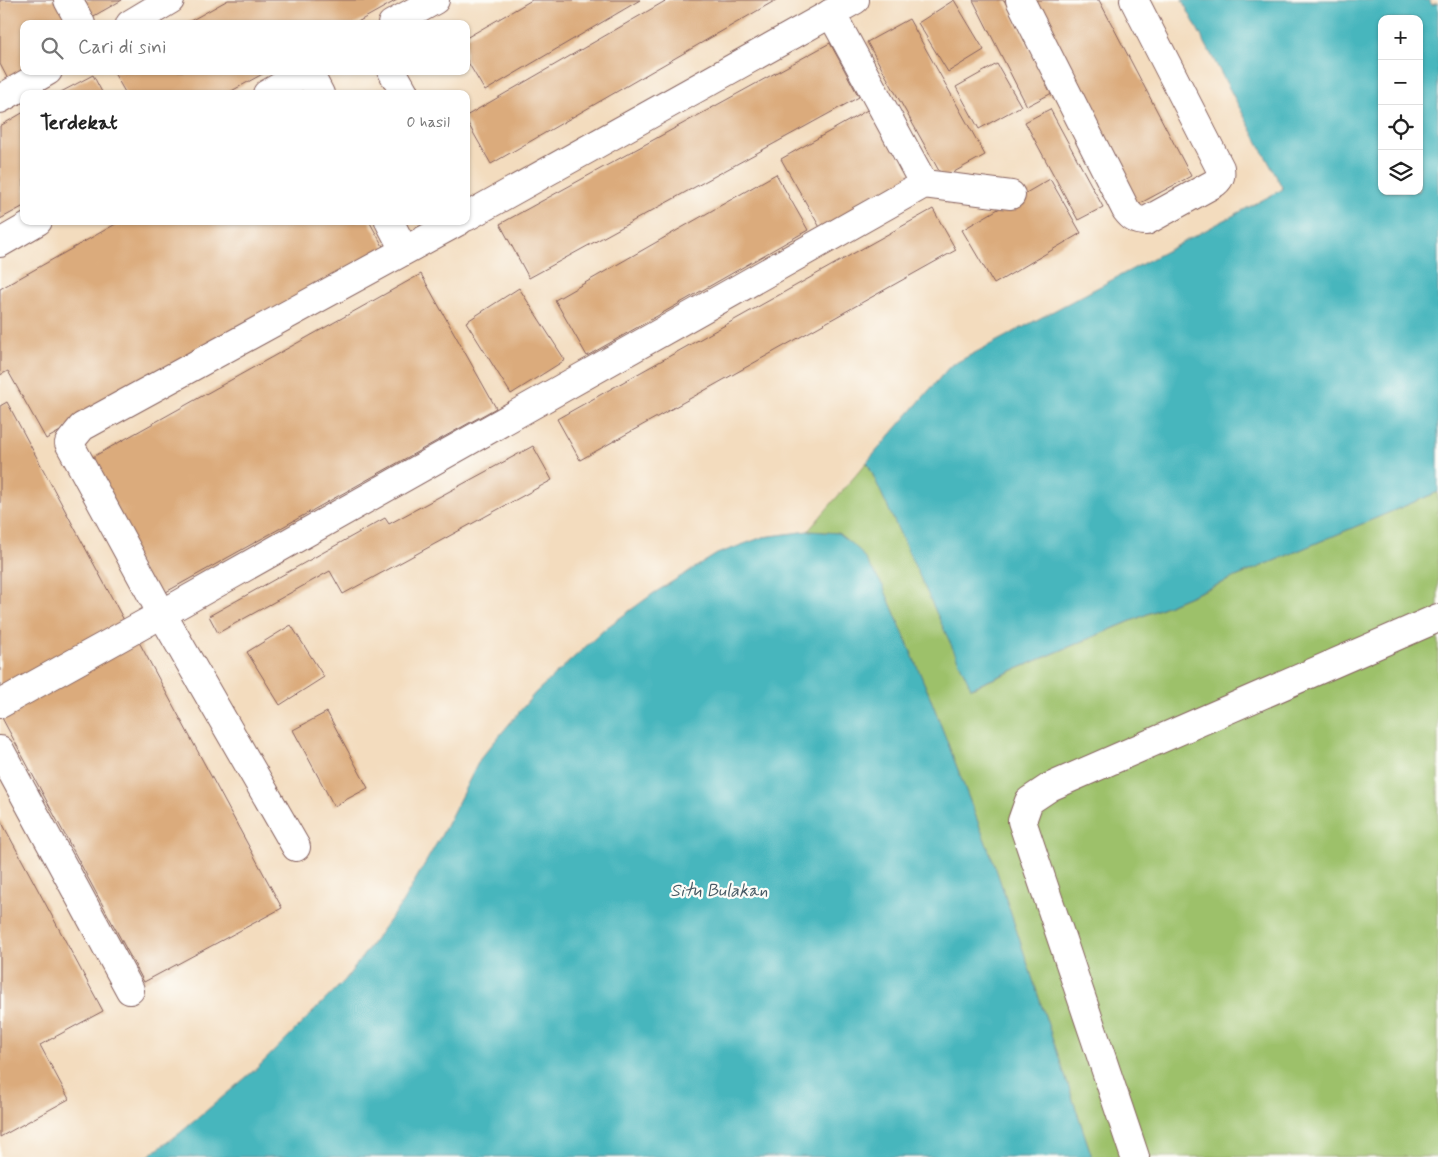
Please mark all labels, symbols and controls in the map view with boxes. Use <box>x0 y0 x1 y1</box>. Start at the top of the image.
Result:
map controls <box>1378 15 1423 195</box>
button: + <box>1378 15 1423 60</box>
search box <box>20 20 470 75</box>
icon: search <box>38 34 66 62</box>
text: Cari di sini <box>78 35 166 60</box>
button: − <box>1378 60 1423 105</box>
button: locate <box>1378 105 1423 150</box>
text: Terdekat <box>40 109 118 137</box>
text: 0 hasil <box>406 112 450 133</box>
button: layers <box>1378 150 1423 195</box>
water label: Situ Bulakan <box>670 879 768 903</box>

